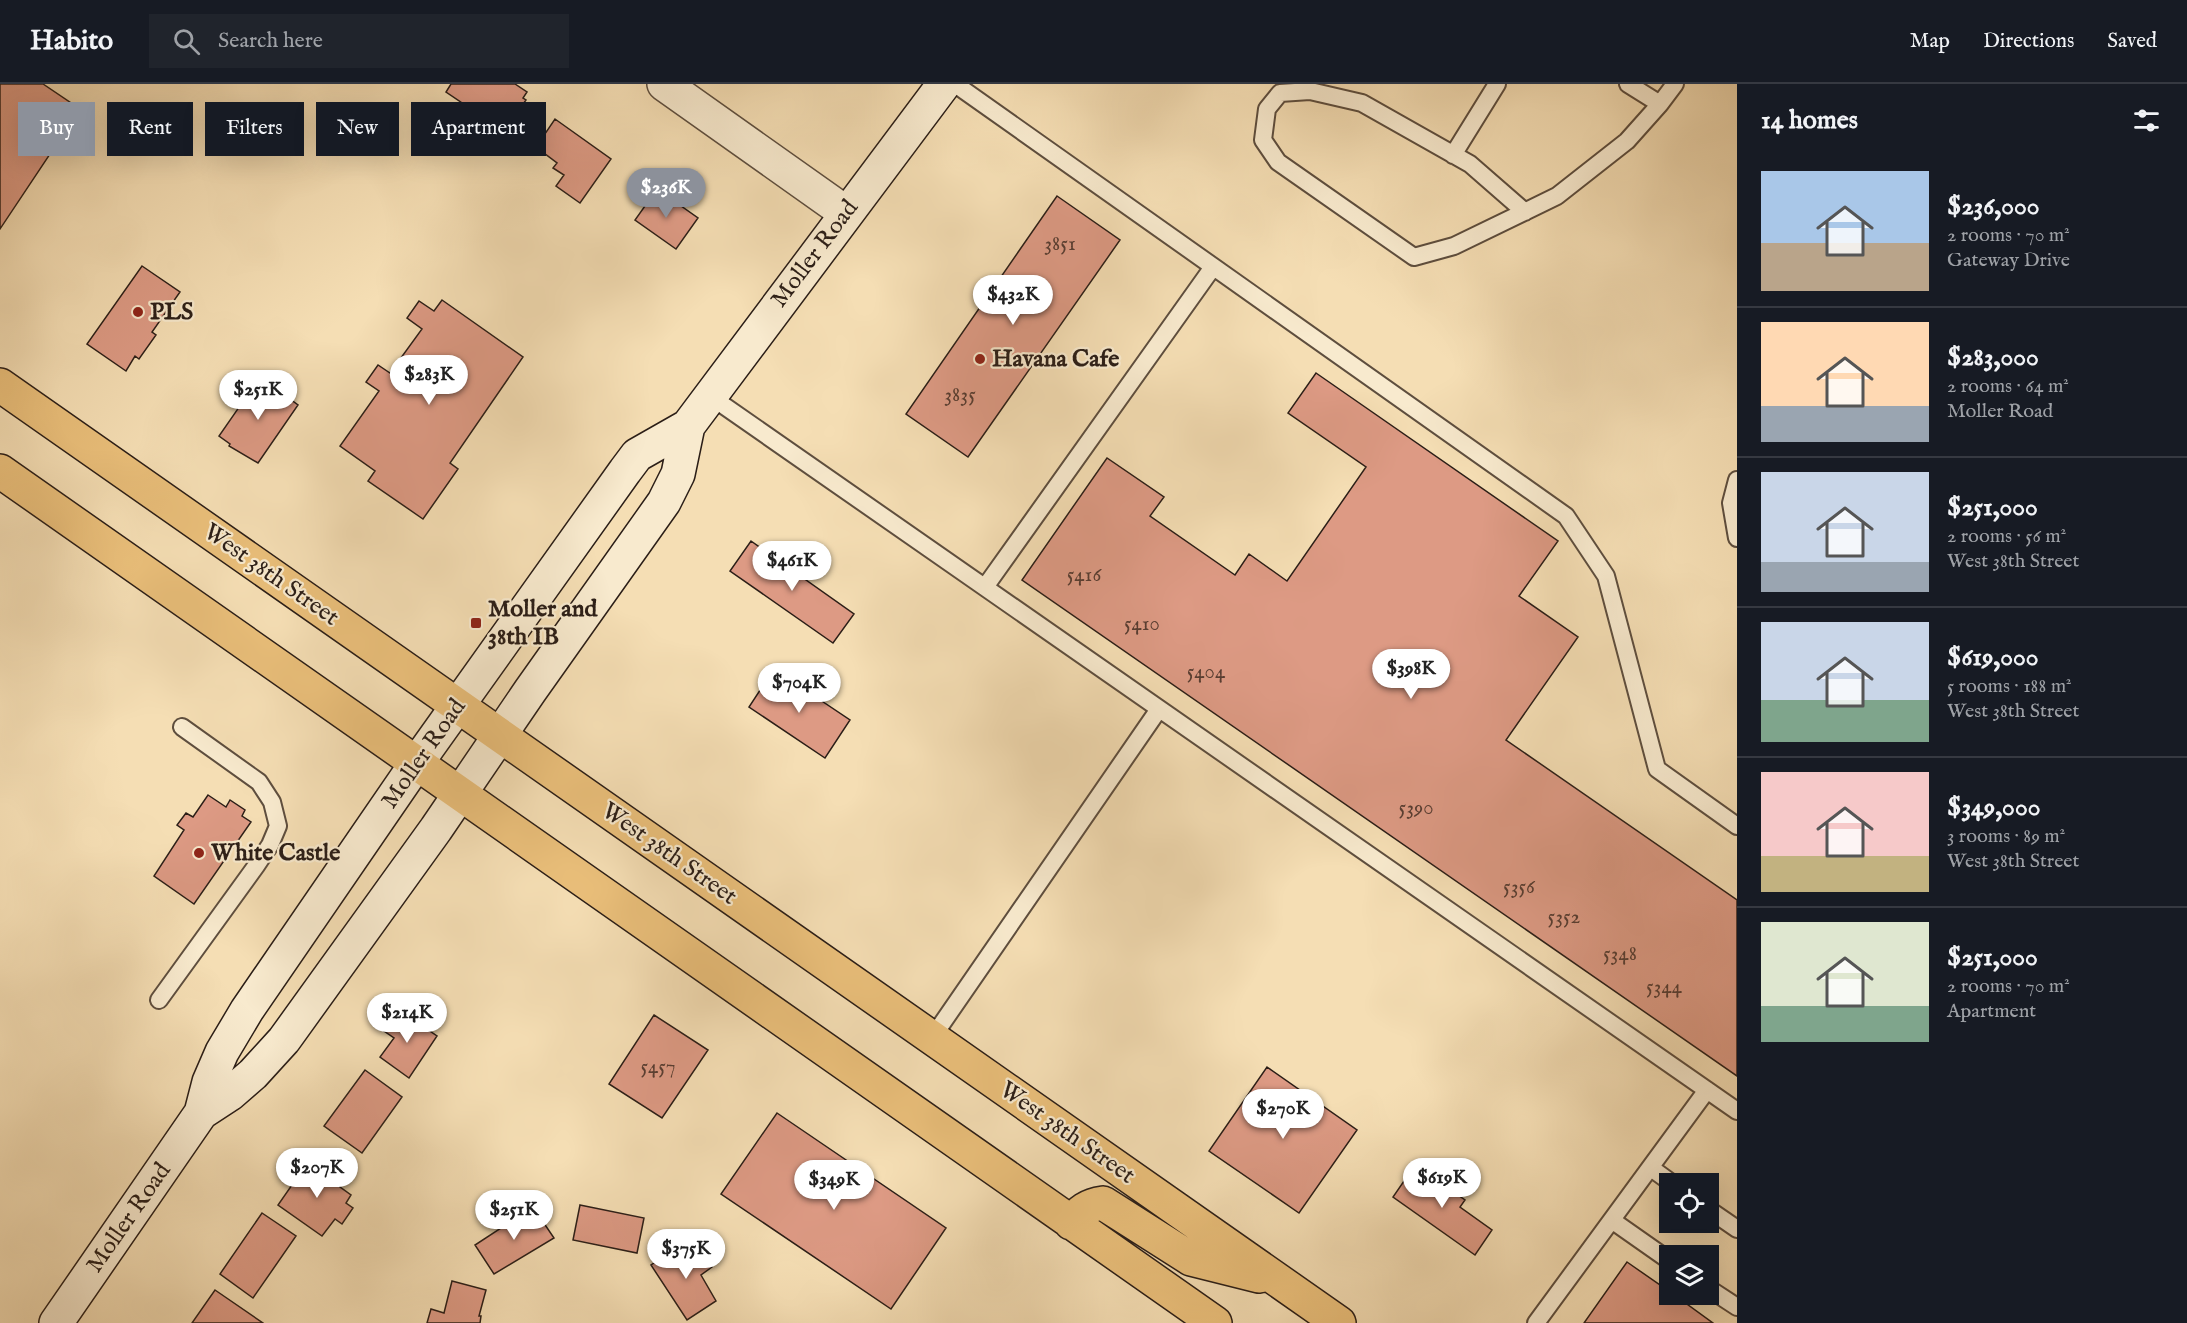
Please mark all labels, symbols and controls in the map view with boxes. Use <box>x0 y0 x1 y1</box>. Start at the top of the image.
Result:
search box <box>149 14 569 68</box>
text: Habito <box>30 24 113 59</box>
icon: search <box>170 25 203 58</box>
text: Search here <box>218 27 323 55</box>
text: Map <box>1910 28 1950 55</box>
text: Directions <box>1983 28 2074 55</box>
text: Saved <box>2107 28 2157 55</box>
chip: Buy <box>18 102 95 156</box>
chip: Rent <box>107 102 193 156</box>
chip: Filters <box>205 102 304 156</box>
chip: New <box>316 102 399 156</box>
chip: Apartment <box>411 102 546 156</box>
text: 14 homes <box>1761 104 1858 137</box>
icon: filters <box>2130 104 2163 137</box>
pin: $236K <box>624 168 708 219</box>
text: $236K <box>641 175 691 200</box>
text: $236,000 <box>1947 190 2040 223</box>
street label: Moller Road <box>764 194 866 314</box>
icon: home <box>1809 195 1881 267</box>
text: 2 rooms · 70 m² <box>1947 223 2070 248</box>
house number: 3851 <box>1044 231 1076 258</box>
text: Gateway Drive <box>1947 248 2070 273</box>
pin: $432K <box>971 275 1055 326</box>
text: $432K <box>987 282 1039 307</box>
place label: PLS <box>150 297 193 328</box>
marker: PLS <box>131 305 145 319</box>
text: $283,000 <box>1947 341 2039 374</box>
place label: Havana Cafe <box>992 344 1119 375</box>
icon: home <box>1809 346 1881 418</box>
marker: Havana Cafe <box>973 352 987 366</box>
pin: $283K <box>387 355 471 406</box>
text: $283K <box>404 362 454 387</box>
pin: $251K <box>216 370 300 421</box>
text: 2 rooms · 64 m² <box>1947 374 2069 399</box>
text: $251K <box>233 377 283 402</box>
house number: 3835 <box>944 382 976 409</box>
text: Moller Road <box>1947 399 2053 424</box>
text: $251,000 <box>1947 491 2038 524</box>
icon: home <box>1809 496 1881 568</box>
street label: West 38th Street <box>197 517 345 633</box>
text: 2 rooms · 56 m² <box>1947 524 2066 549</box>
pin: $461K <box>750 541 834 592</box>
text: $461K <box>766 548 818 573</box>
text: West 38th Street <box>1947 549 2079 574</box>
house number: 5416 <box>1067 562 1102 589</box>
place label: Moller and 38th IB <box>488 594 598 653</box>
house number: 5410 <box>1124 611 1160 638</box>
marker: Moller and 38th IB <box>469 616 483 630</box>
text: $619,000 <box>1947 641 2038 674</box>
icon: home <box>1809 646 1881 718</box>
pin: $398K <box>1369 649 1453 700</box>
text: $398K <box>1386 656 1436 681</box>
house number: 5404 <box>1187 659 1226 686</box>
pin: $704K <box>757 663 841 714</box>
text: $704K <box>772 670 826 695</box>
text: 5 rooms · 188 m² <box>1947 674 2072 699</box>
street label: Moller Road <box>375 693 473 815</box>
text: West 38th Street <box>1947 699 2079 724</box>
text: $349,000 <box>1947 791 2040 824</box>
house number: 5390 <box>1399 795 1433 822</box>
street label: West 38th Street <box>595 796 743 912</box>
icon: home <box>1809 796 1881 868</box>
text: 3 rooms · 89 m² <box>1947 824 2065 849</box>
place label: White Castle <box>210 838 340 869</box>
marker: White Castle <box>192 846 206 860</box>
text: West 38th Street <box>1947 849 2079 874</box>
house number: 5356 <box>1503 874 1536 901</box>
house number: 5352 <box>1548 904 1581 931</box>
house number: 5348 <box>1603 941 1637 968</box>
text: $251,000 <box>1947 941 2038 974</box>
icon: home <box>1809 946 1881 1018</box>
house number: 5344 <box>1646 974 1683 1001</box>
text: 2 rooms · 70 m² <box>1947 974 2070 999</box>
pin: $214K <box>365 993 449 1044</box>
text: Apartment <box>1947 999 2036 1024</box>
text: $214K <box>381 1000 433 1025</box>
house number: 5457 <box>640 1054 676 1081</box>
street label: West 38th Street <box>993 1075 1141 1191</box>
pin: $270K <box>1241 1089 1325 1140</box>
text: $270K <box>1256 1096 1310 1121</box>
pin: $207K <box>275 1148 359 1199</box>
text: $207K <box>290 1155 344 1180</box>
street label: Moller Road <box>80 1157 178 1279</box>
pin: $619K <box>1400 1158 1484 1209</box>
pin: $349K <box>792 1160 876 1211</box>
text: $619K <box>1417 1165 1467 1190</box>
text: $349K <box>808 1167 860 1192</box>
map controls <box>1659 1173 1719 1305</box>
button: locate <box>1659 1173 1719 1233</box>
pin: $251K <box>472 1190 556 1241</box>
text: $251K <box>489 1197 539 1222</box>
pin: $375K <box>644 1229 728 1280</box>
text: $375K <box>661 1236 711 1261</box>
button: layers <box>1659 1245 1719 1305</box>

